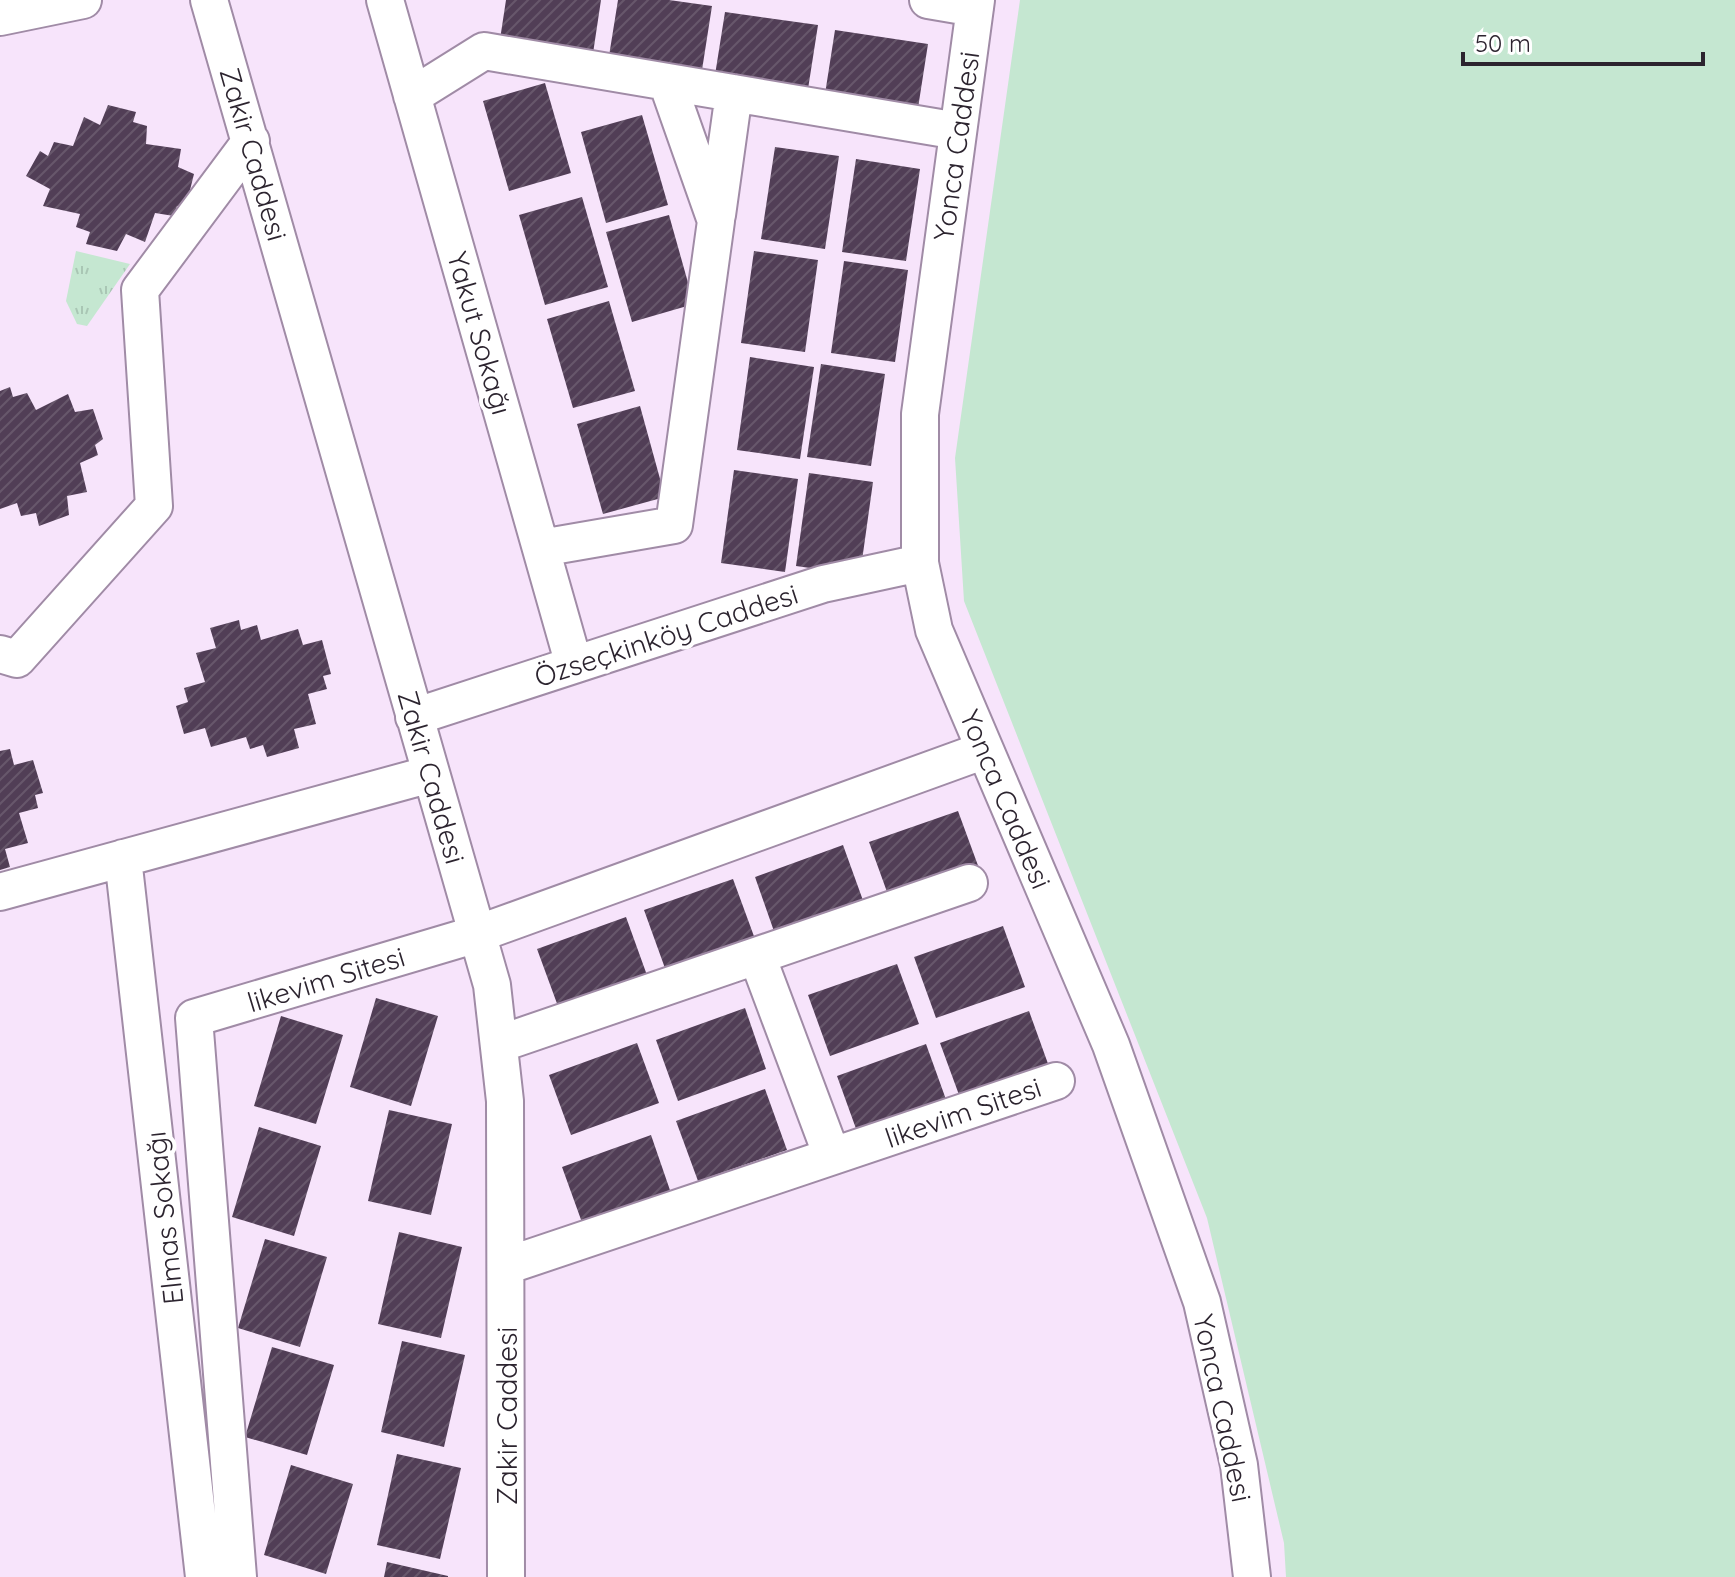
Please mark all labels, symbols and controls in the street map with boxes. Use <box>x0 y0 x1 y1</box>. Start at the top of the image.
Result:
scale bar <box>1463 16 1703 66</box>
text: 50 m <box>1475 28 1531 58</box>
street label: Yonca Caddesi <box>925 49 987 243</box>
street label: Zakir Caddesi <box>213 63 295 245</box>
street label: Yakut Sokağı <box>440 248 520 418</box>
street label: Özseçkinköy Caddesi <box>530 576 802 694</box>
street label: Zakir Caddesi <box>391 686 473 868</box>
street label: Yonca Caddesi <box>953 704 1059 894</box>
street label: likevim Sitesi <box>243 939 409 1019</box>
street label: likevim Sitesi <box>880 1069 1046 1155</box>
street label: Elmas Sokağı <box>138 1130 190 1306</box>
street label: Yonca Caddesi <box>1186 1311 1260 1505</box>
street label: Zakir Caddesi <box>489 1327 524 1505</box>

